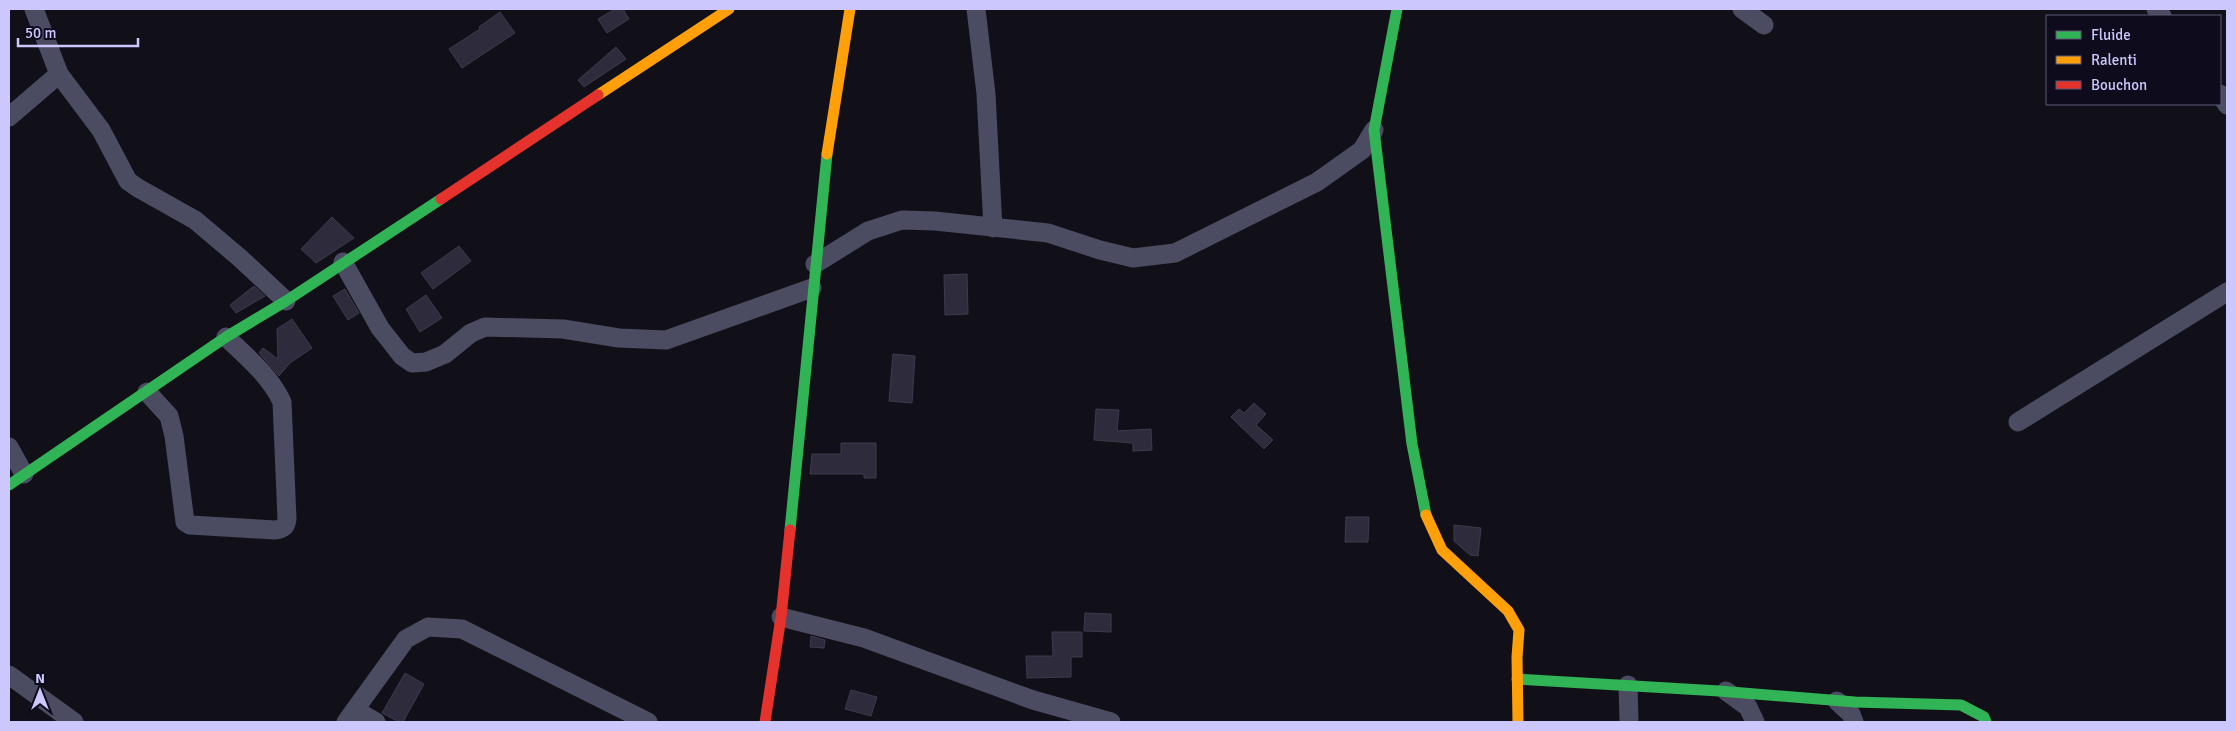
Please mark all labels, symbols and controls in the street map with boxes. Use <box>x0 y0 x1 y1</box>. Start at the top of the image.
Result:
scale bar <box>18 15 138 47</box>
legend <box>2046 15 2221 105</box>
text: 50 m <box>25 24 56 42</box>
text: Fluide <box>2091 26 2131 44</box>
text: Ralenti <box>2091 51 2137 69</box>
text: Bouchon <box>2091 76 2147 94</box>
north arrow <box>15 666 65 716</box>
text: N <box>35 670 45 687</box>

